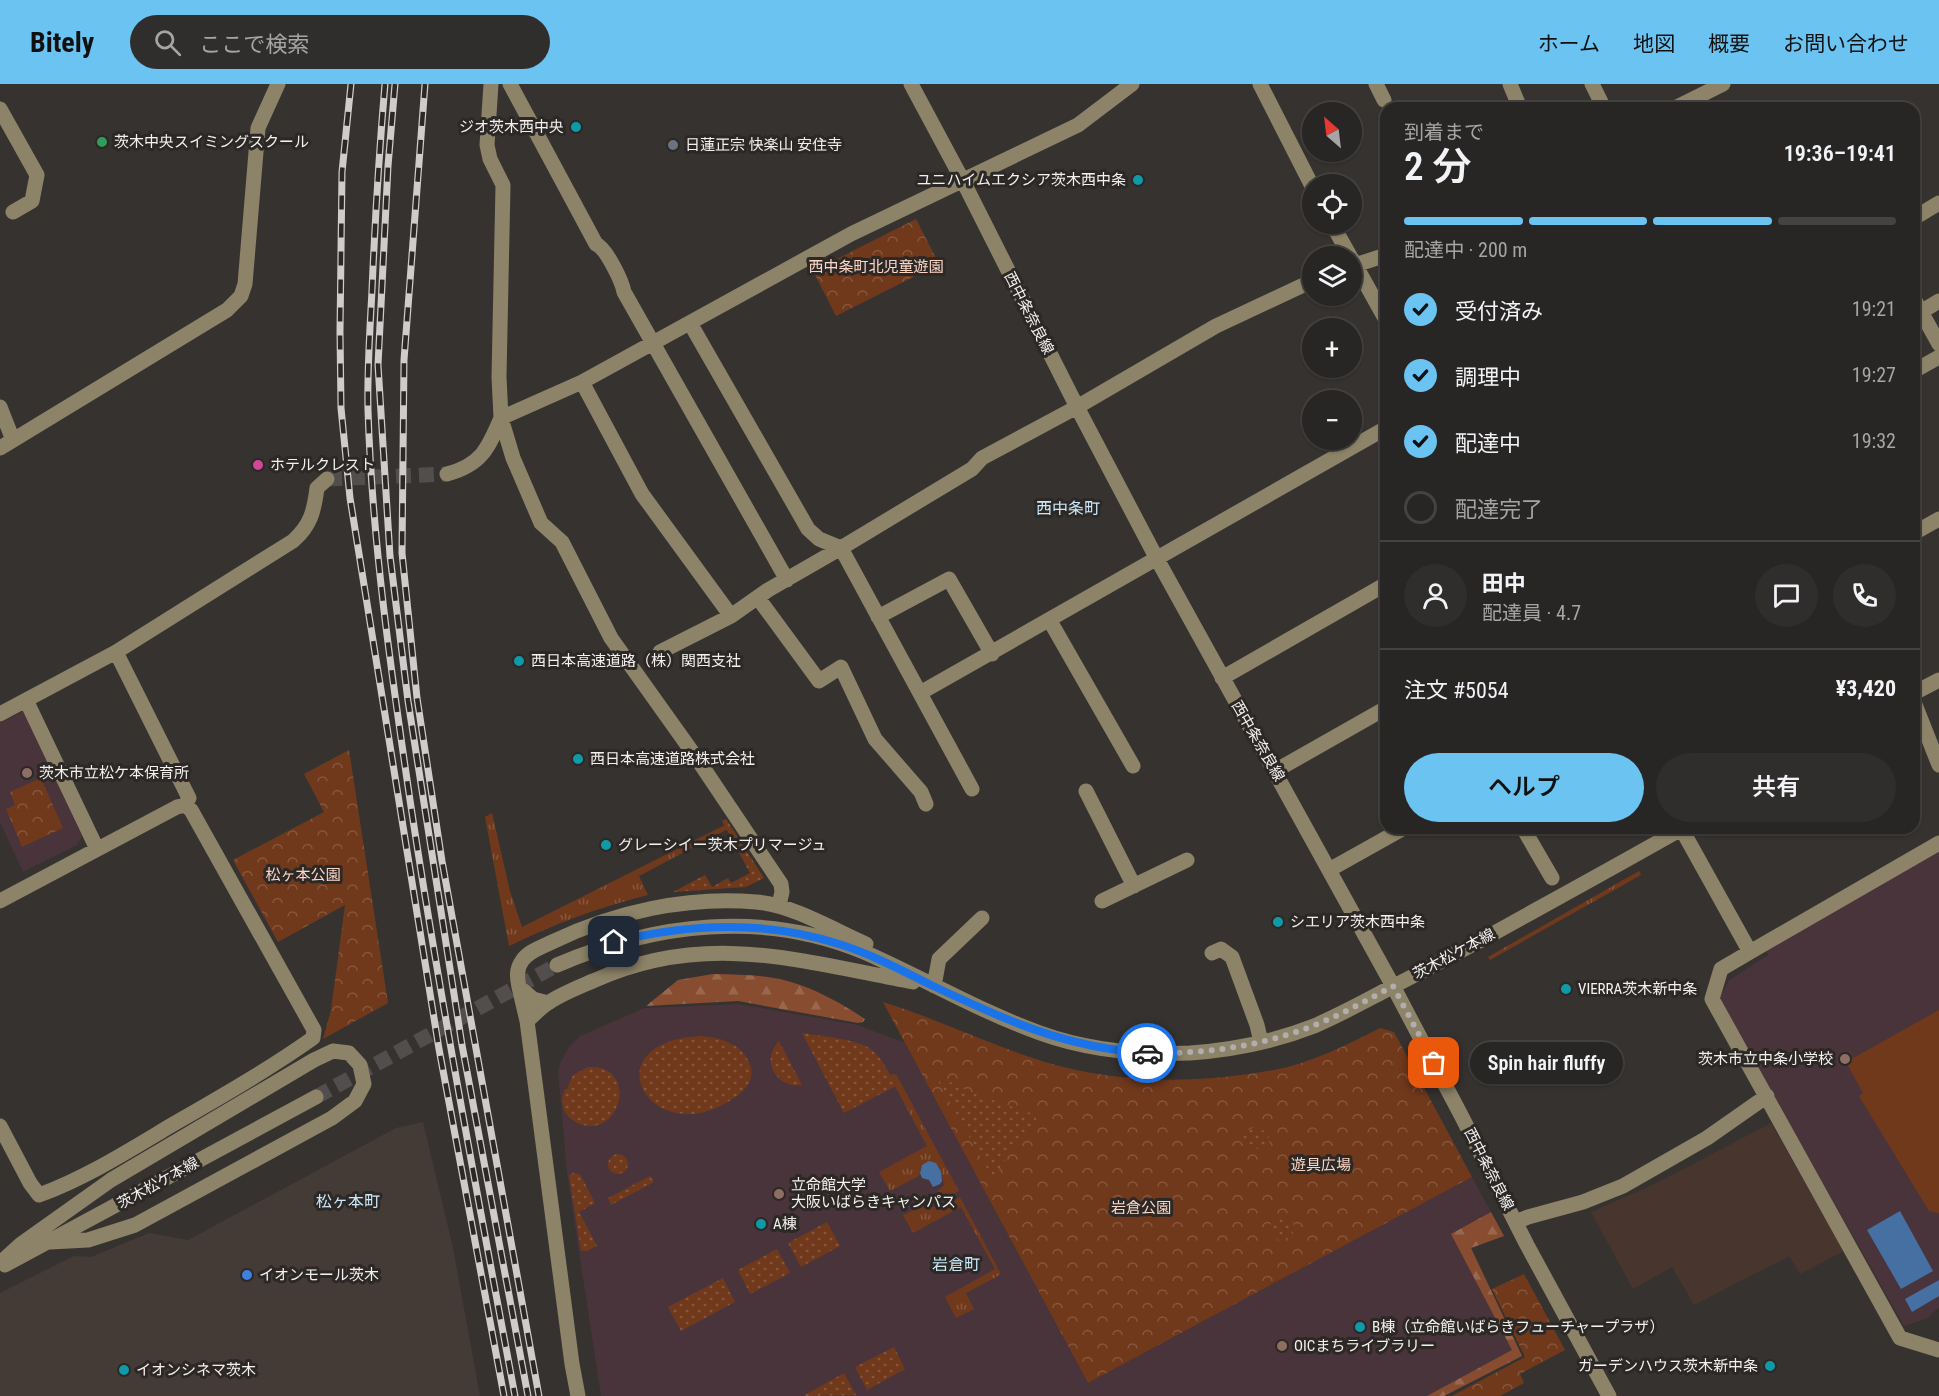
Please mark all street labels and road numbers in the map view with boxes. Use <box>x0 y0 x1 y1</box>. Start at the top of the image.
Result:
street label: 西中条奈良線 <box>1001 269 1057 357</box>
street label: 西中条奈良線 <box>1228 698 1288 784</box>
street label: 茨木松ケ本線 <box>1410 925 1498 983</box>
street label: 西中条奈良線 <box>1461 1125 1517 1213</box>
street label: 茨木松ケ本線 <box>114 1153 202 1213</box>

